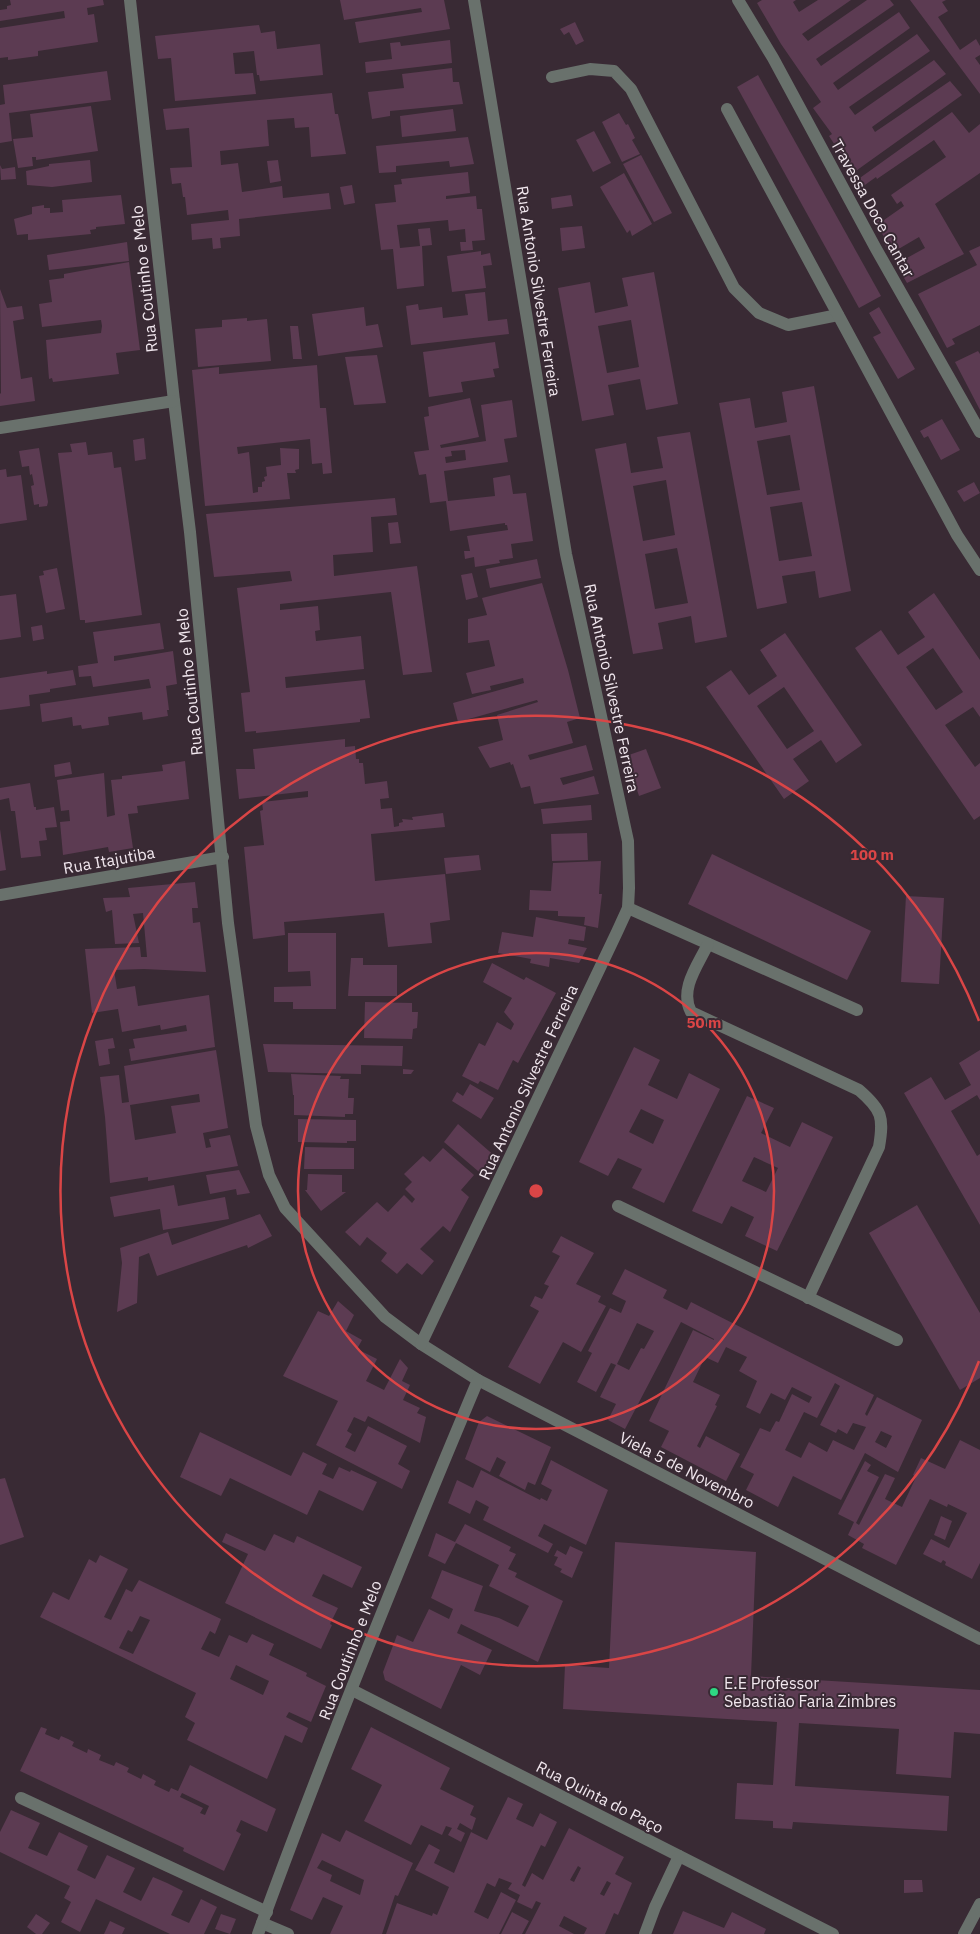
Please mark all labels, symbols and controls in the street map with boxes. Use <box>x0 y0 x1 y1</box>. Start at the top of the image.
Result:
street label: Travessa Doce Cantar <box>827 135 919 281</box>
street label: Rua Antonio Silvestre Ferreira <box>512 184 566 398</box>
street label: Rua Coutinho e Melo <box>126 204 162 354</box>
street label: Rua Antonio Silvestre Ferreira <box>580 582 644 795</box>
street label: Rua Coutinho e Melo <box>171 607 207 757</box>
street label: Rua Itajutiba <box>62 842 157 878</box>
text: 100 m <box>850 845 894 864</box>
street label: Rua Antonio Silvestre Ferreira <box>474 981 582 1183</box>
text: 50 m <box>687 1013 721 1032</box>
centre of rings <box>527 1182 545 1200</box>
street label: Viela 5 de Novembro <box>616 1427 758 1513</box>
street label: Rua Coutinho e Melo <box>314 1577 386 1723</box>
place label: E.E Professor Sebastião Faria Zimbres <box>724 1673 896 1711</box>
marker: E.E Professor Sebastião Faria Zimbres <box>708 1686 720 1698</box>
street label: Rua Quinta do Paço <box>533 1756 667 1838</box>

